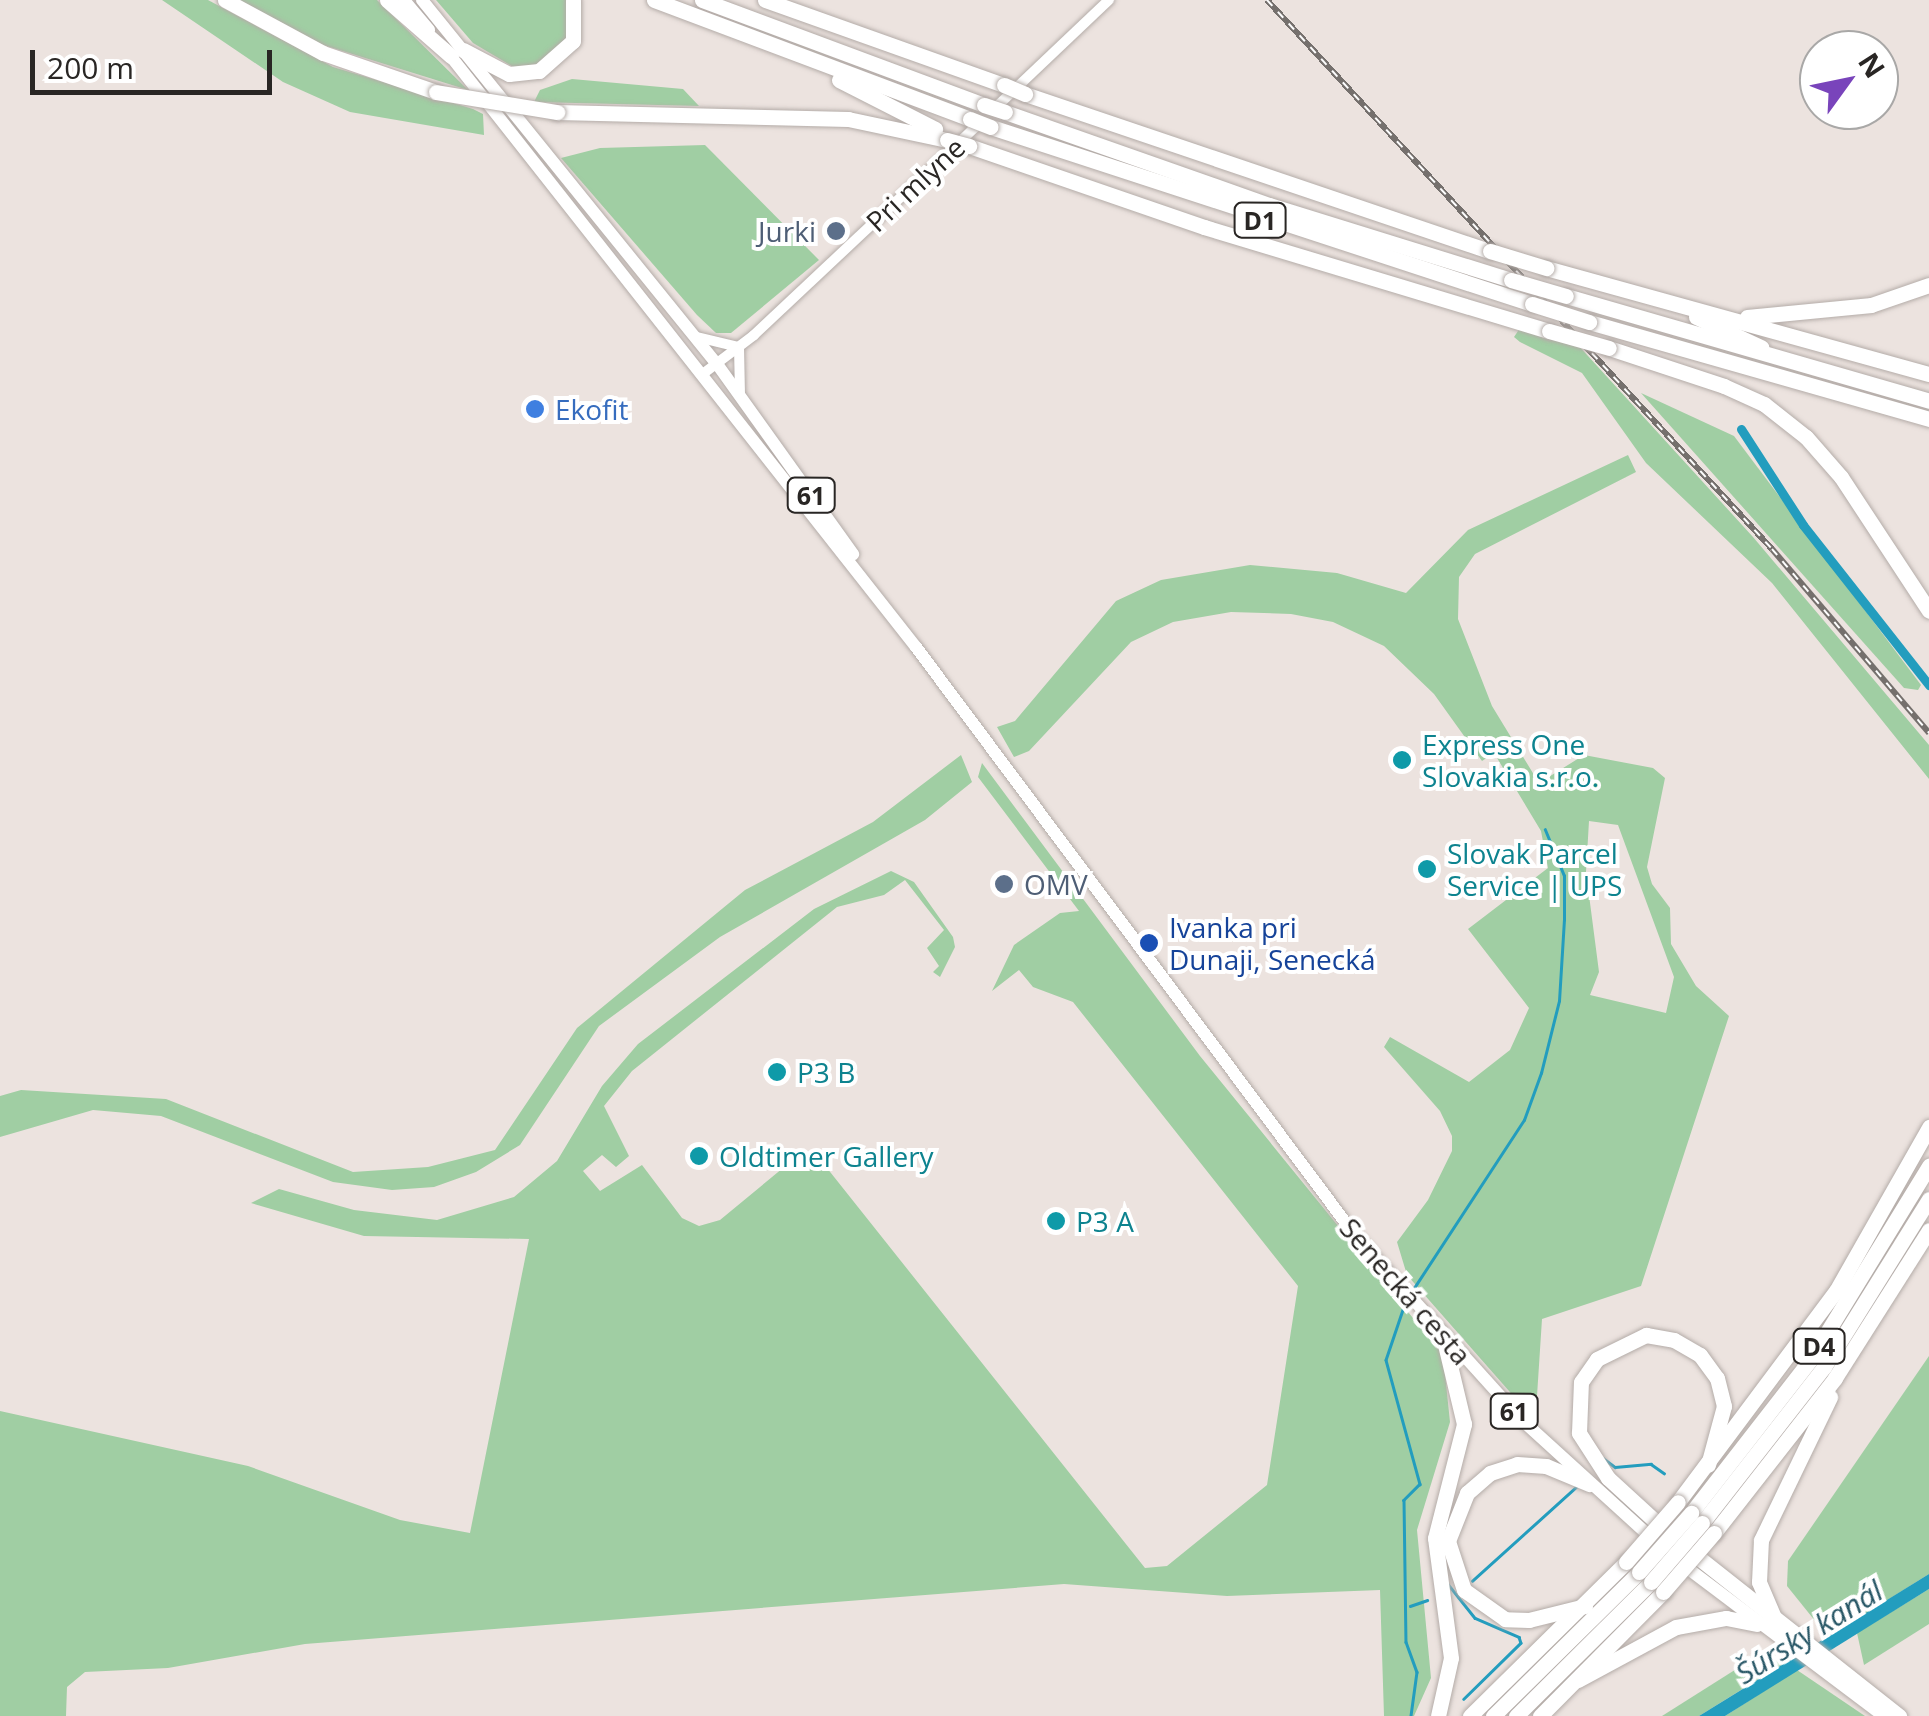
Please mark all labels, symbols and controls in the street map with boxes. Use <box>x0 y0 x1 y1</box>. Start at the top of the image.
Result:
scale bar <box>35 30 278 92</box>
north arrow <box>1799 30 1899 130</box>
text: N <box>1850 45 1895 85</box>
text: 200 m <box>47 47 134 88</box>
street label: Pri mlyne <box>859 130 971 238</box>
road number: D1 <box>1232 200 1288 240</box>
place label: Jurki <box>758 214 816 248</box>
marker: Jurki <box>825 220 847 242</box>
place label: Ekofit <box>555 392 629 426</box>
marker: Ekofit <box>524 398 546 420</box>
road number: 61 <box>786 475 836 515</box>
place label: Express One Slovakia s.r.o. <box>1422 727 1599 793</box>
marker: Express One Slovakia s.r.o. <box>1391 749 1413 771</box>
place label: Slovak Parcel Service | UPS <box>1447 836 1622 902</box>
marker: Slovak Parcel Service | UPS <box>1416 858 1438 880</box>
place label: OMV <box>1024 867 1088 901</box>
marker: OMV <box>993 873 1015 895</box>
place label: Ivanka pri Dunaji, Senecká <box>1169 910 1376 976</box>
marker: Ivanka pri Dunaji, Senecká <box>1138 932 1160 954</box>
place label: P3 B <box>797 1055 855 1089</box>
marker: P3 B <box>766 1061 788 1083</box>
place label: Oldtimer Gallery <box>719 1139 934 1173</box>
marker: Oldtimer Gallery <box>688 1145 710 1167</box>
place label: P3 A <box>1076 1204 1134 1238</box>
marker: P3 A <box>1045 1210 1067 1232</box>
street label: Senecká cesta <box>1333 1211 1479 1371</box>
road number: D4 <box>1792 1326 1846 1366</box>
road number: 61 <box>1489 1391 1539 1431</box>
water label: Šúrsky kanál <box>1729 1573 1889 1691</box>

